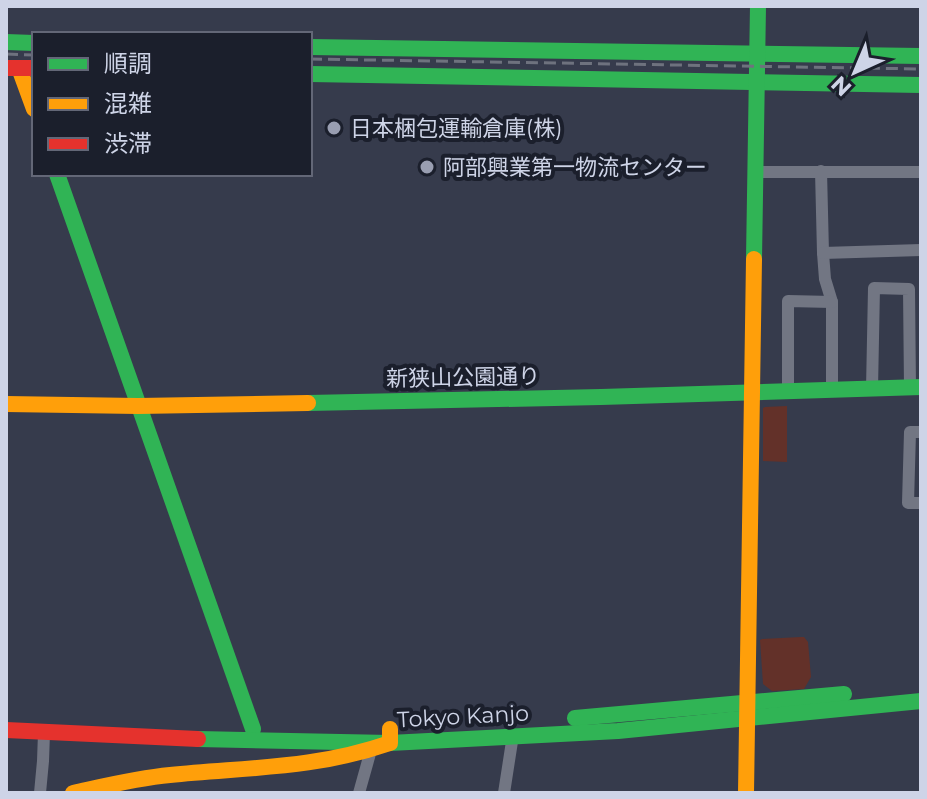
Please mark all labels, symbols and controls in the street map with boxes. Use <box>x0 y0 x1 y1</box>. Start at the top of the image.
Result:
legend <box>32 32 312 176</box>
north arrow <box>815 32 895 112</box>
text: 順調 <box>104 49 152 78</box>
text: N <box>826 70 857 102</box>
text: 混雑 <box>104 89 152 118</box>
place label: 日本梱包運輸倉庫(株) <box>350 115 562 142</box>
marker: 日本梱包運輸倉庫(株) <box>325 119 343 137</box>
text: 渋滞 <box>104 129 152 158</box>
place label: 阿部興業第一物流センター <box>443 154 707 181</box>
marker: 阿部興業第一物流センター <box>418 158 436 176</box>
street label: 新狭山公園通り <box>386 363 540 392</box>
street label: Tokyo Kanjo <box>396 700 530 733</box>

